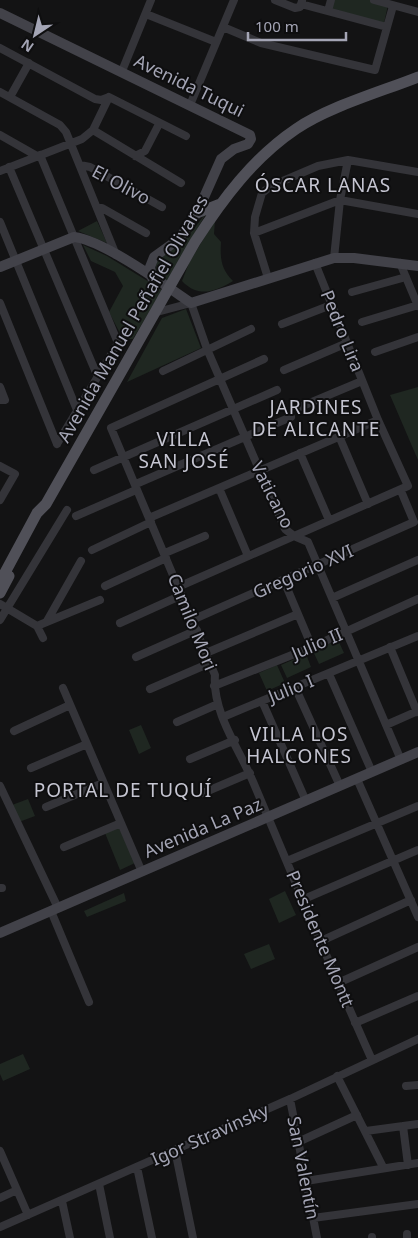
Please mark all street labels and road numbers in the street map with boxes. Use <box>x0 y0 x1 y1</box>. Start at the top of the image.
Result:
street label: Avenida Tuqui <box>130 48 248 122</box>
street label: El Olivo <box>88 159 155 209</box>
street label: Avenida Manuel Peñafiel Olivares <box>51 191 213 446</box>
street label: Pedro Lira <box>316 286 370 375</box>
street label: Vaticano <box>246 457 300 532</box>
street label: Gregorio XVI <box>249 538 357 604</box>
street label: Camilo Mori <box>163 570 223 674</box>
street label: Julio II <box>286 622 346 665</box>
street label: Julio I <box>262 668 317 709</box>
street label: Avenida La Paz <box>140 791 265 863</box>
street label: Presidente Montt <box>281 867 361 1011</box>
street label: Igor Stravinsky <box>147 1097 273 1171</box>
street label: San Valentín <box>282 1114 326 1221</box>

